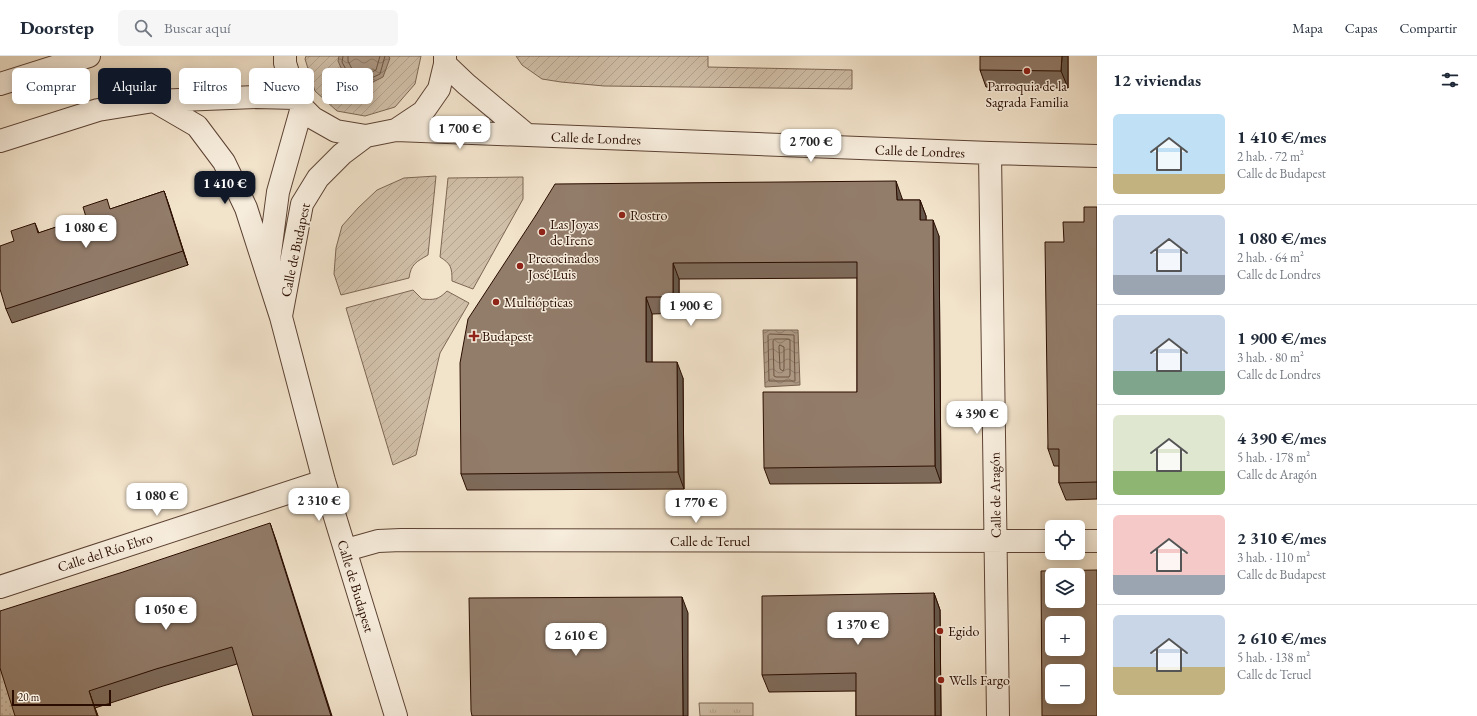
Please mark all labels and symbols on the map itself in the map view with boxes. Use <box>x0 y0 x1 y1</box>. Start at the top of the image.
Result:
marker: Parroquia de la Sagrada Familia <box>1022 66 1032 76</box>
place label: Parroquia de la Sagrada Familia <box>986 77 1069 111</box>
pin: 1 700 € <box>423 116 497 150</box>
street label: Calle de Londres <box>551 127 642 149</box>
pin: 2 700 € <box>774 129 848 163</box>
street label: Calle de Londres <box>875 140 966 162</box>
pin: 1 410 € <box>188 171 262 205</box>
street label: Calle de Budapest <box>276 201 314 299</box>
place label: Rostro <box>630 206 668 224</box>
marker: Rostro <box>617 210 627 220</box>
pin: 1 080 € <box>49 215 123 249</box>
place label: Las Joyas de Irene <box>550 215 599 249</box>
marker: Las Joyas de Irene <box>537 227 547 237</box>
place label: Precocinados José Luis <box>527 249 599 283</box>
marker: Precocinados José Luis <box>515 261 525 271</box>
place label: Multiópticas <box>504 293 573 311</box>
pin: 1 900 € <box>654 293 728 327</box>
marker: Multiópticas <box>491 297 501 307</box>
place label: Budapest <box>482 327 533 345</box>
marker: Budapest <box>469 331 479 341</box>
pin: 4 390 € <box>940 401 1014 435</box>
street label: Calle de Aragón <box>985 451 1005 538</box>
pin: 1 080 € <box>120 483 194 517</box>
pin: 2 310 € <box>282 488 356 522</box>
pin: 1 770 € <box>659 490 733 524</box>
street label: Calle del Río Ebro <box>55 528 155 576</box>
street label: Calle de Teruel <box>670 532 751 550</box>
street label: Calle de Budapest <box>333 538 379 635</box>
pin: 1 050 € <box>129 597 203 631</box>
pin: 1 370 € <box>821 612 895 646</box>
place label: Egido <box>948 622 979 640</box>
pin: 2 610 € <box>539 623 613 657</box>
marker: Egido <box>935 626 945 636</box>
place label: Wells Fargo <box>949 671 1010 689</box>
marker: Wells Fargo <box>936 675 946 685</box>
scale bar <box>12 688 111 707</box>

